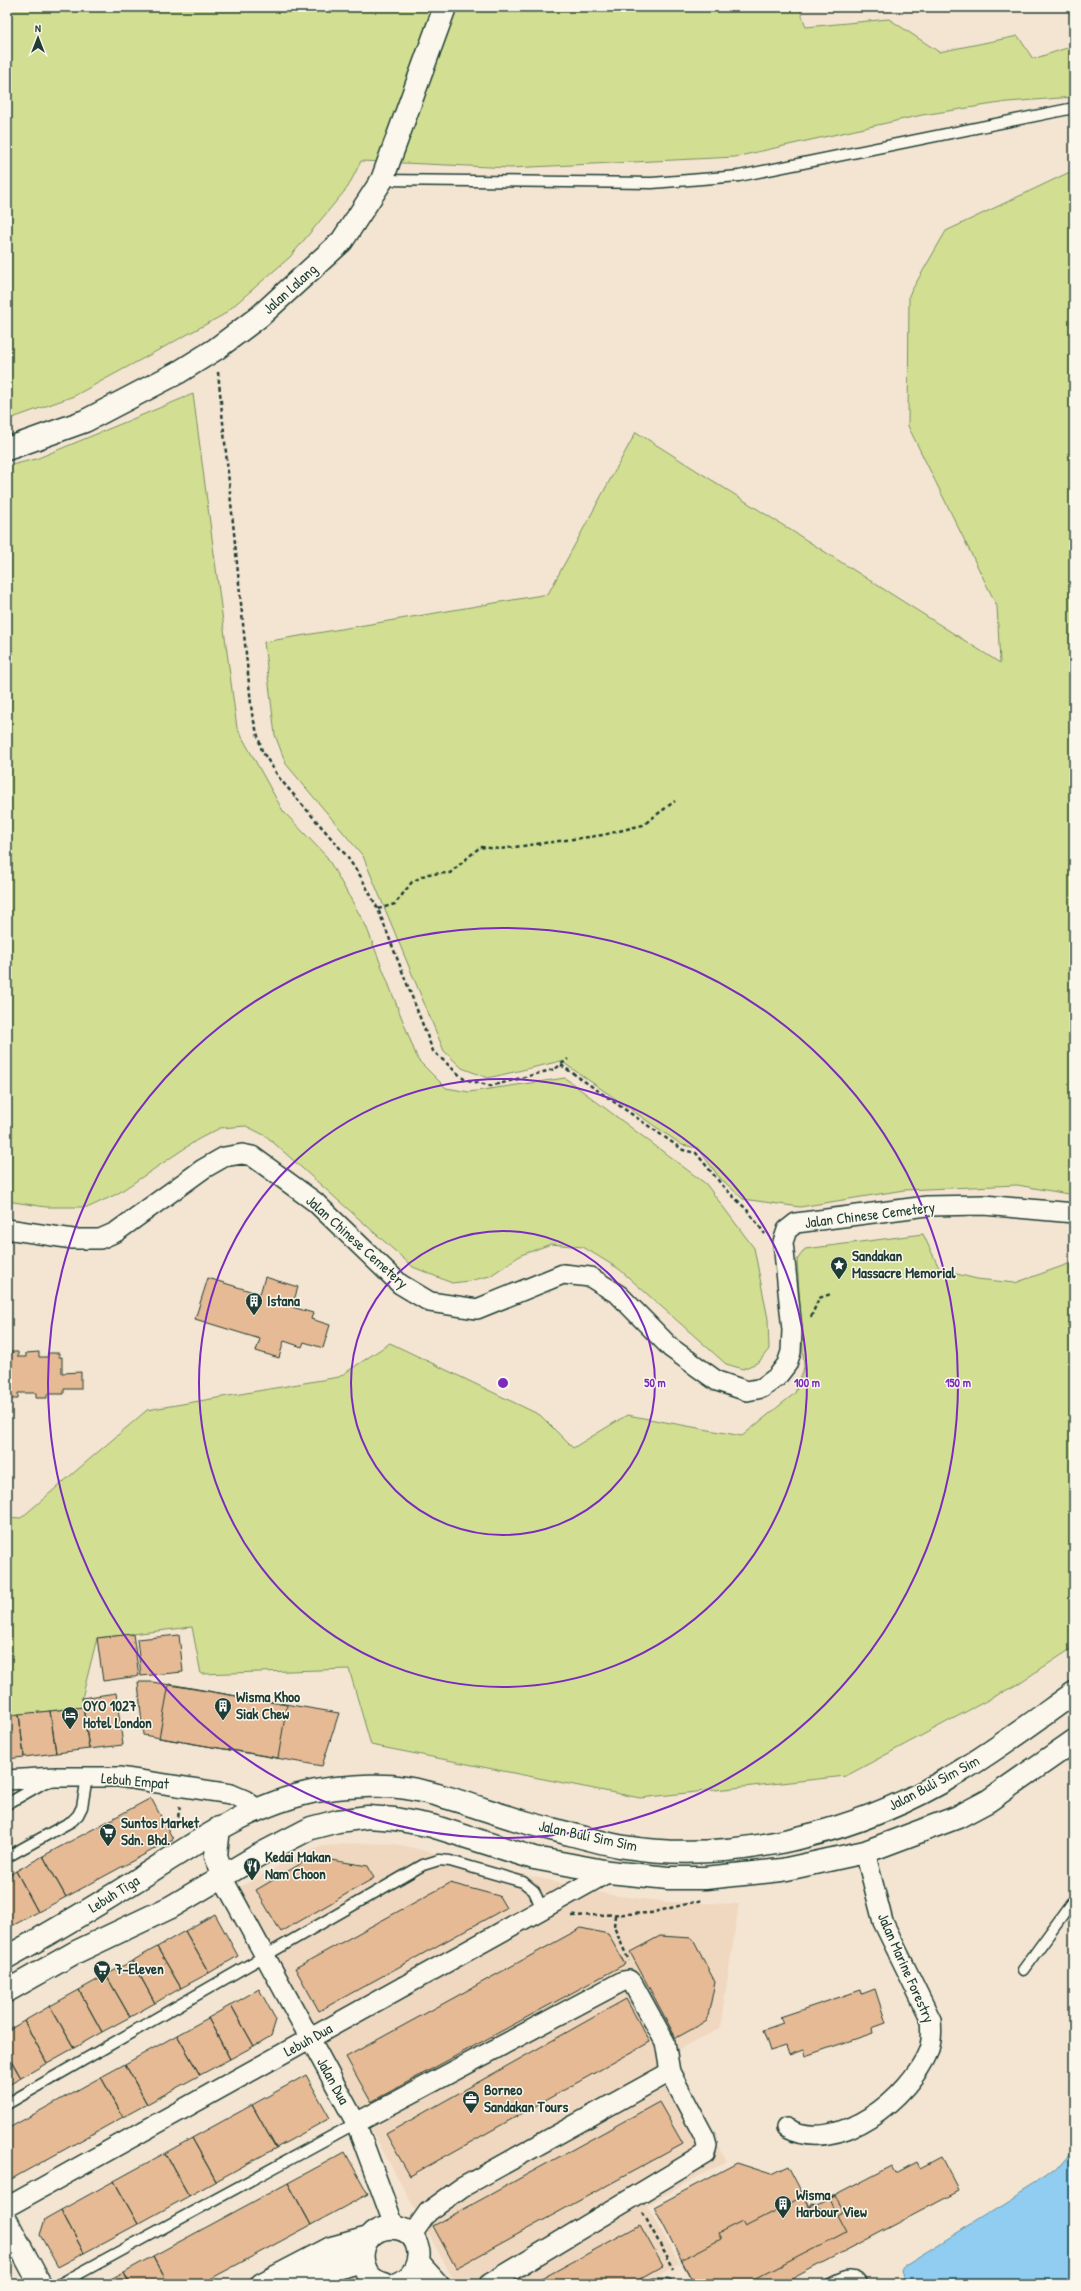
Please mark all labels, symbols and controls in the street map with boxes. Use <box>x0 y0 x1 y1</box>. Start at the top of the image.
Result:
north arrow <box>18 18 58 58</box>
text: N <box>35 21 41 35</box>
street label: Jalan Lalang <box>258 258 322 319</box>
street label: Jalan Chinese Cemetery <box>302 1190 413 1293</box>
street label: Jalan Chinese Cemetery <box>804 1196 936 1233</box>
place label: Sandakan Massacre Memorial <box>852 1245 956 1283</box>
place icon: Sandakan Massacre Memorial <box>829 1255 849 1280</box>
place label: Istana <box>267 1290 300 1311</box>
building icon: Istana <box>244 1291 264 1316</box>
text: 50 m <box>644 1374 666 1391</box>
text: 100 m <box>794 1374 820 1391</box>
text: 150 m <box>945 1374 971 1391</box>
centre of rings <box>496 1376 510 1390</box>
place label: Wisma Khoo Siak Chew <box>236 1686 300 1724</box>
place label: OYO 1027 Hotel London <box>83 1695 152 1733</box>
building icon: Wisma Khoo Siak Chew <box>213 1696 233 1721</box>
hotel icon: OYO 1027 Hotel London <box>60 1705 80 1730</box>
street label: Jalan Buli Sim Sim <box>885 1750 983 1815</box>
street label: Lebuh Empat <box>100 1767 171 1794</box>
place label: Suntos Market Sdn. Bhd. <box>121 1812 200 1850</box>
street label: Jalan Buli Sim Sim <box>537 1815 639 1856</box>
supermarket icon: Suntos Market Sdn. Bhd. <box>98 1822 118 1847</box>
place label: Kedai Makan Nam Choon <box>265 1846 331 1884</box>
restaurant icon: Kedai Makan Nam Choon <box>242 1856 262 1881</box>
street label: Lebuh Tiga <box>84 1870 143 1917</box>
street label: Jalan Marine Forestry <box>873 1910 940 2026</box>
place label: 7-Eleven <box>114 1958 164 1979</box>
supermarket icon: 7-Eleven <box>92 1959 112 1984</box>
street label: Lebuh Dua <box>280 2018 336 2061</box>
street label: Jalan Dua <box>312 2054 355 2108</box>
place label: Borneo Sandakan Tours <box>484 2079 568 2117</box>
office icon: Borneo Sandakan Tours <box>461 2089 481 2114</box>
place label: Wisma Harbour View <box>796 2184 867 2222</box>
building icon: Wisma Harbour View <box>773 2194 793 2219</box>

